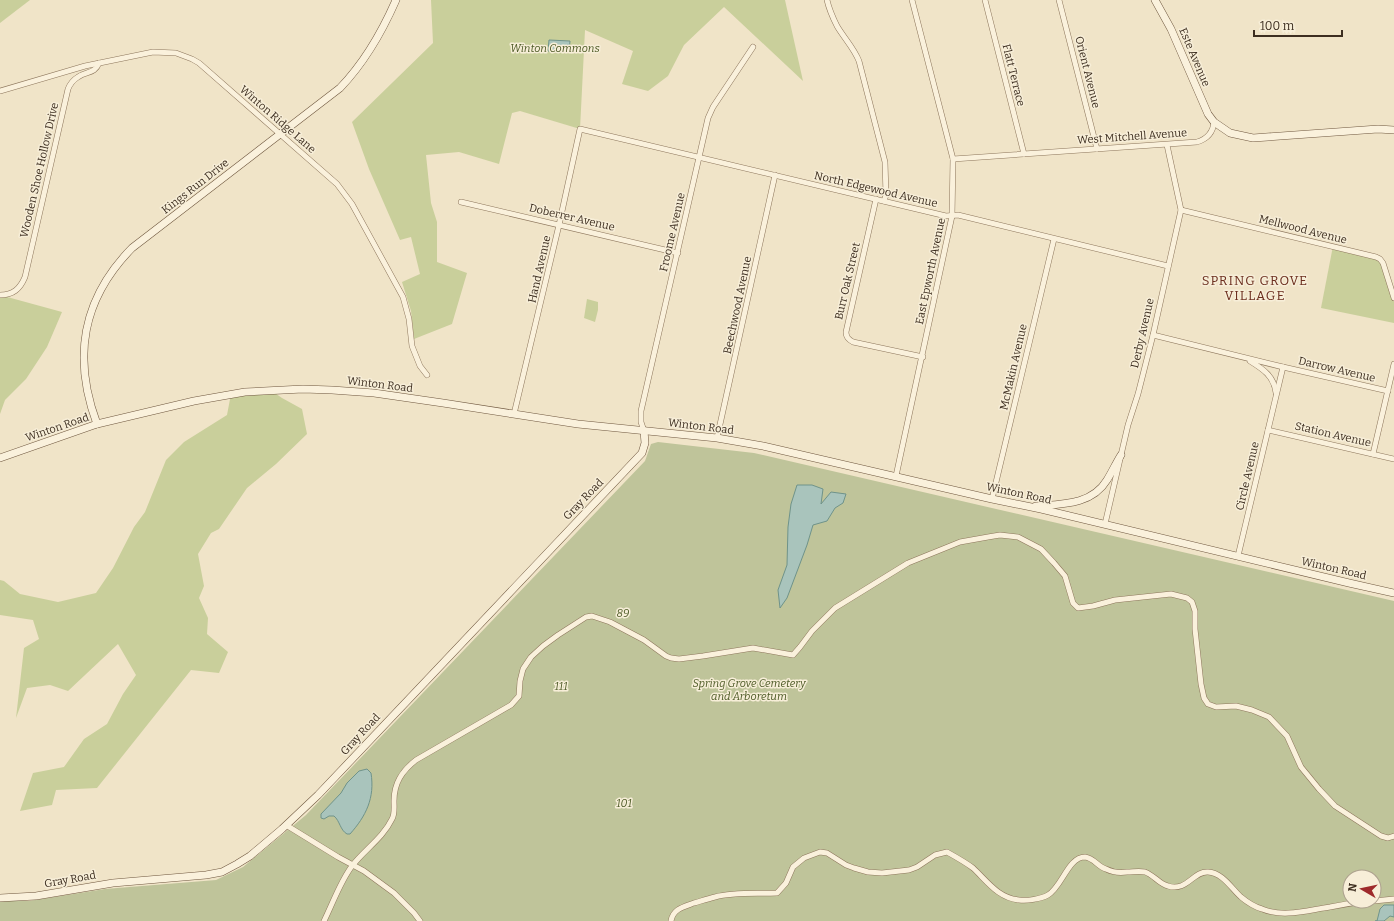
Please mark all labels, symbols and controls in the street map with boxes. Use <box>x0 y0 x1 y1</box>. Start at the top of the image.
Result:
scale bar <box>1254 12 1342 38</box>
text: 100 m <box>1260 19 1295 33</box>
street label: Este Avenue <box>1176 26 1213 89</box>
street label: Orient Avenue <box>1072 35 1103 110</box>
park label: Winton Commons <box>510 42 600 55</box>
street label: Flatt Terrace <box>999 43 1028 108</box>
street label: Winton Ridge Lane <box>237 83 318 156</box>
street label: Wooden Shoe Hollow Drive <box>18 101 61 239</box>
street label: West Mitchell Avenue <box>1077 126 1188 147</box>
street label: Kings Run Drive <box>159 156 231 217</box>
street label: North Edgewood Avenue <box>813 169 939 210</box>
street label: Froome Avenue <box>657 191 688 273</box>
street label: Doberrer Avenue <box>528 201 616 234</box>
street label: Mellwood Avenue <box>1257 212 1348 247</box>
street label: East Epworth Avenue <box>913 217 948 326</box>
street label: Hand Avenue <box>525 234 554 304</box>
street label: Burr Oak Street <box>832 241 863 321</box>
street label: Beechwood Avenue <box>721 255 754 355</box>
district label: SPRING GROVE VILLAGE <box>1202 273 1308 303</box>
street label: Derby Avenue <box>1128 297 1157 369</box>
street label: McMakin Avenue <box>997 323 1030 411</box>
street label: Darrow Avenue <box>1297 354 1377 385</box>
street label: Winton Road <box>346 374 414 395</box>
street label: Winton Road <box>24 410 91 444</box>
street label: Winton Road <box>667 416 735 437</box>
street label: Station Avenue <box>1294 419 1372 450</box>
street label: Circle Avenue <box>1233 440 1262 512</box>
street label: Gray Road <box>561 476 606 523</box>
street label: Winton Road <box>985 480 1053 507</box>
street label: Winton Road <box>1300 555 1368 582</box>
park label: 89 <box>617 607 629 620</box>
park label: Spring Grove Cemetery and Arboretum <box>692 677 807 703</box>
park label: 111 <box>554 680 568 693</box>
street label: Gray Road <box>338 710 383 758</box>
park label: 101 <box>616 797 632 810</box>
street label: Gray Road <box>43 868 97 890</box>
north arrow <box>1342 869 1382 909</box>
text: N <box>1346 882 1360 893</box>

